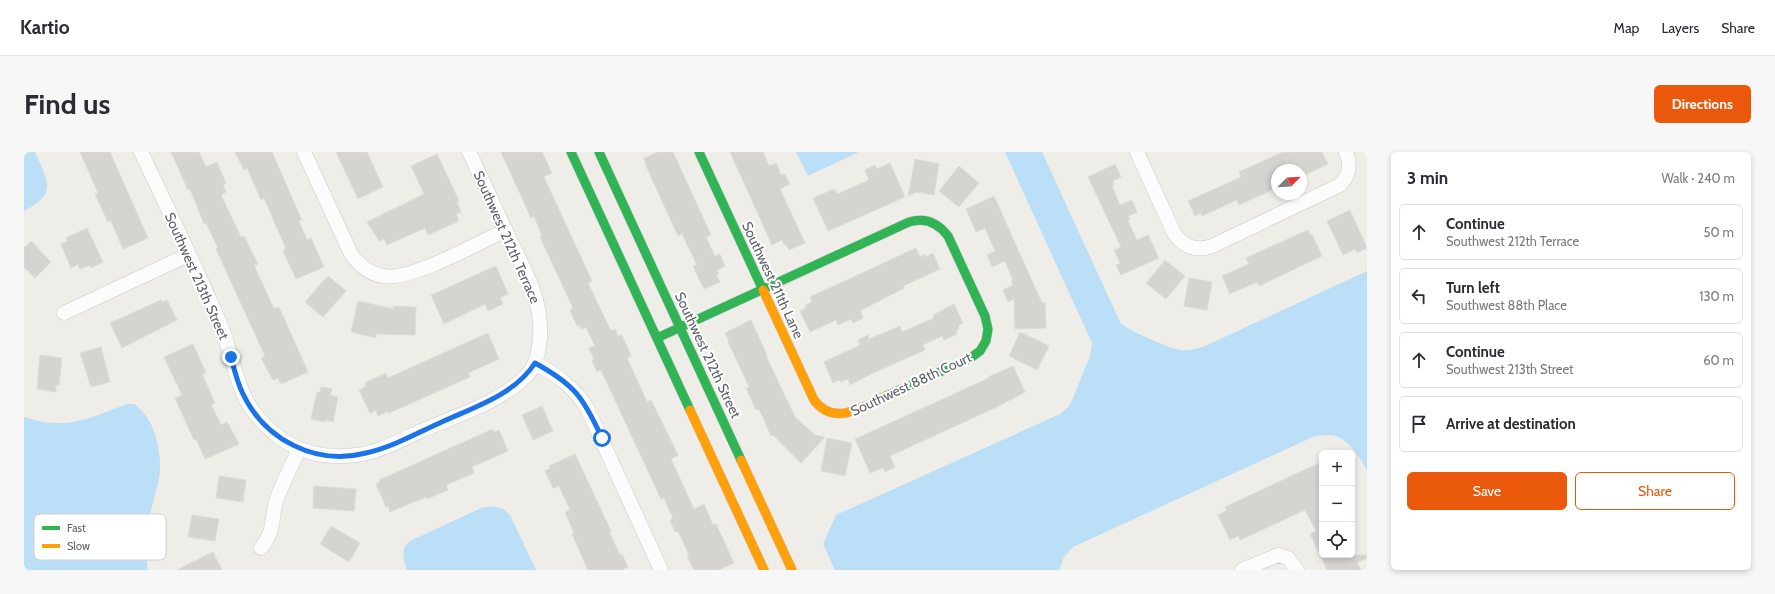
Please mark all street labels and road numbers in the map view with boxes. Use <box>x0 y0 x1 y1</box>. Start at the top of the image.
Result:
street label: Southwest 212th Terrace <box>470 168 544 306</box>
street label: Southwest 213th Street <box>161 210 233 343</box>
street label: Southwest 211th Lane <box>738 219 808 341</box>
street label: Southwest 212th Street <box>671 289 745 421</box>
street label: Southwest 88th Court <box>848 348 975 420</box>

